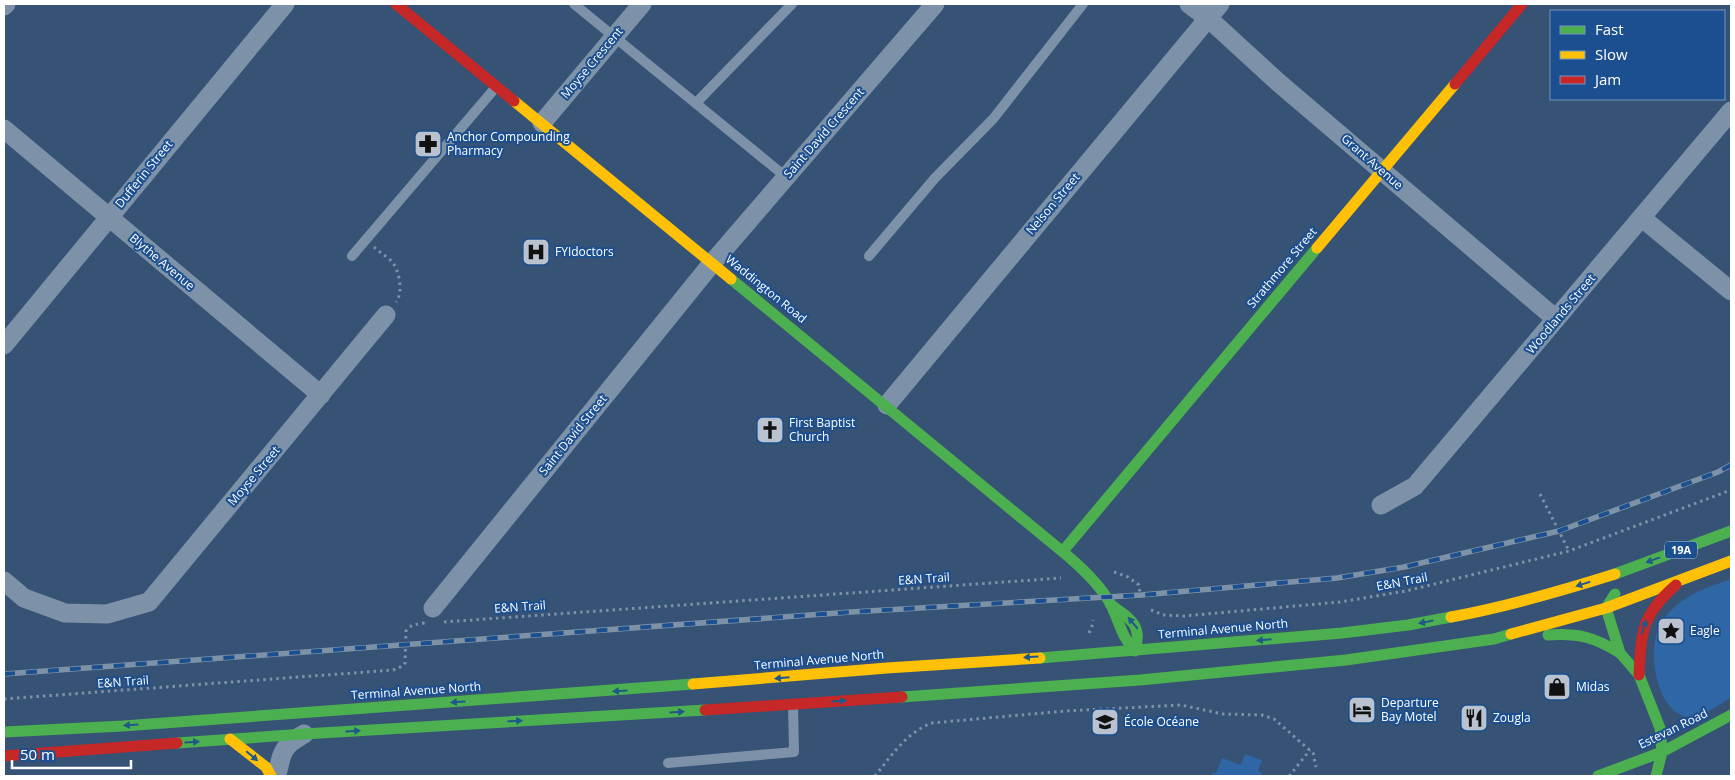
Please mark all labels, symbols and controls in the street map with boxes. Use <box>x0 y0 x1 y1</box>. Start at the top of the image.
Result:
legend <box>1550 10 1725 100</box>
text: Fast <box>1595 19 1624 39</box>
street label: Moyse Crescent <box>557 23 627 102</box>
text: Slow <box>1595 44 1628 64</box>
text: Jam <box>1593 69 1621 89</box>
street label: Saint David Crescent <box>780 84 868 182</box>
place label: Anchor Compounding Pharmacy <box>447 128 570 159</box>
pharmacy icon: Anchor Compounding Pharmacy <box>413 129 443 159</box>
street label: Grant Avenue <box>1338 130 1407 193</box>
street label: Dufferin Street <box>111 136 176 211</box>
street label: Nelson Street <box>1022 169 1083 238</box>
street label: Strathmore Street <box>1243 224 1320 312</box>
street label: Blythe Avenue <box>126 229 199 294</box>
hospital icon: FYIdoctors <box>521 237 551 267</box>
place label: FYIdoctors <box>555 243 614 260</box>
street label: Waddington Road <box>722 251 811 327</box>
street label: Woodlands Street <box>1522 270 1599 357</box>
street label: Saint David Street <box>535 391 610 479</box>
place label: First Baptist Church <box>789 414 855 445</box>
church icon: First Baptist Church <box>755 415 785 445</box>
street label: Moyse Street <box>224 442 284 509</box>
road number: 19A <box>1665 542 1697 558</box>
one-way arrow <box>1645 556 1660 564</box>
street label: E&N Trail <box>898 568 950 589</box>
street label: E&N Trail <box>1375 568 1429 595</box>
one-way arrow <box>1576 581 1591 588</box>
street label: E&N Trail <box>494 596 546 617</box>
street label: Terminal Avenue North <box>1157 614 1289 643</box>
place icon: Eagle <box>1656 616 1686 646</box>
one-way arrow <box>1127 617 1138 630</box>
one-way arrow <box>1418 618 1433 626</box>
one-way arrow <box>1640 619 1648 634</box>
place label: Eagle <box>1690 622 1720 639</box>
one-way arrow <box>1256 636 1272 644</box>
street label: Terminal Avenue North <box>753 645 885 674</box>
one-way arrow <box>1023 654 1039 662</box>
street label: E&N Trail <box>97 671 149 692</box>
shop icon: Midas <box>1542 672 1572 702</box>
one-way arrow <box>774 674 790 682</box>
street label: Terminal Avenue North <box>350 677 482 704</box>
place label: Midas <box>1576 678 1610 695</box>
one-way arrow <box>612 687 628 695</box>
place label: Departure Bay Motel <box>1381 694 1439 725</box>
hotel icon: Departure Bay Motel <box>1347 695 1377 725</box>
one-way arrow <box>831 697 847 705</box>
one-way arrow <box>450 698 466 706</box>
restaurant icon: Zougla <box>1459 703 1489 733</box>
street label: Estevan Road <box>1635 704 1710 753</box>
one-way arrow <box>669 707 685 715</box>
school or university icon: École Océane <box>1090 707 1120 737</box>
place label: Zougla <box>1493 709 1531 726</box>
place label: École Océane <box>1124 713 1199 730</box>
one-way arrow <box>507 717 523 725</box>
one-way arrow <box>123 721 139 729</box>
one-way arrow <box>345 726 361 734</box>
scale bar <box>12 738 131 770</box>
one-way arrow <box>184 738 200 746</box>
text: 50 m <box>20 744 55 764</box>
one-way arrow <box>246 750 259 761</box>

